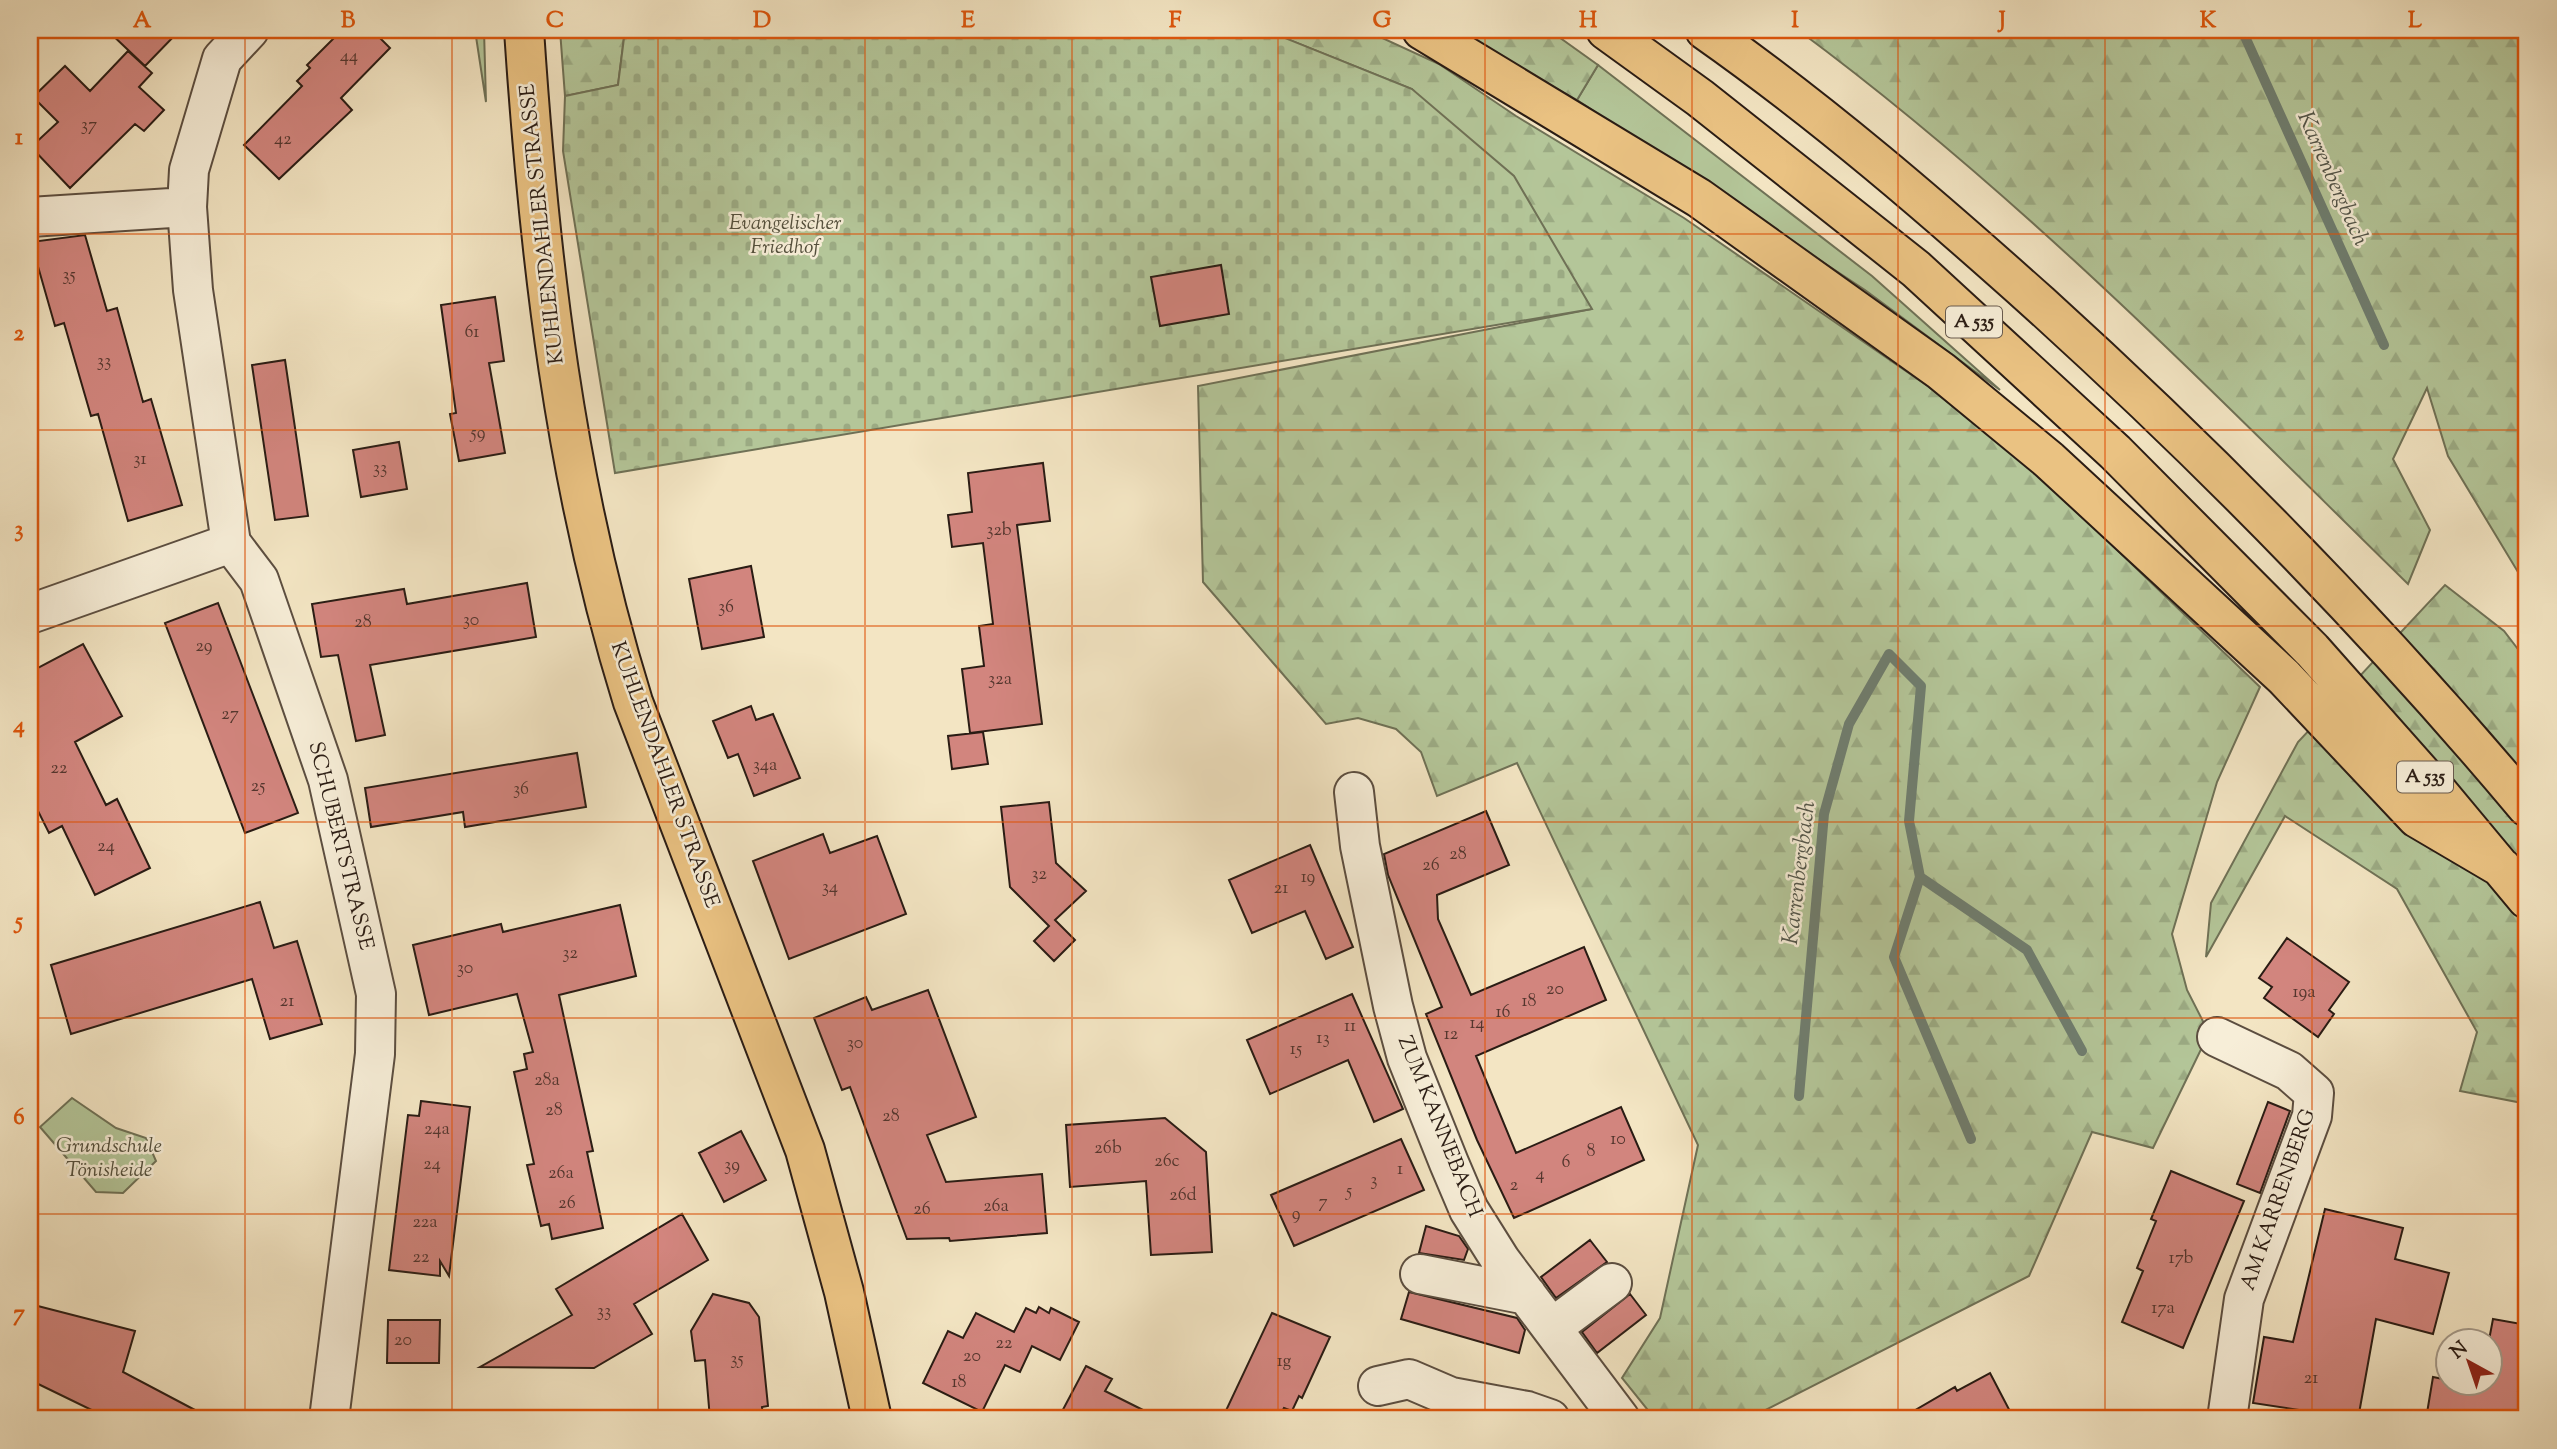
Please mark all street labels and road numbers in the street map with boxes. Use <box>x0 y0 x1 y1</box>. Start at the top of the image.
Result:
street label: KUHLENDAHLER STRASSE <box>513 82 573 366</box>
road number: A 535 <box>1946 306 2002 338</box>
street label: KUHLENDAHLER STRASSE <box>602 638 726 913</box>
street label: SCHUBERTSTRASSE <box>300 739 381 954</box>
road number: A 535 <box>2397 762 2453 792</box>
street label: ZUM KANNEBACH <box>1389 1032 1489 1223</box>
street label: AM KARRENBERG <box>2234 1105 2324 1295</box>

